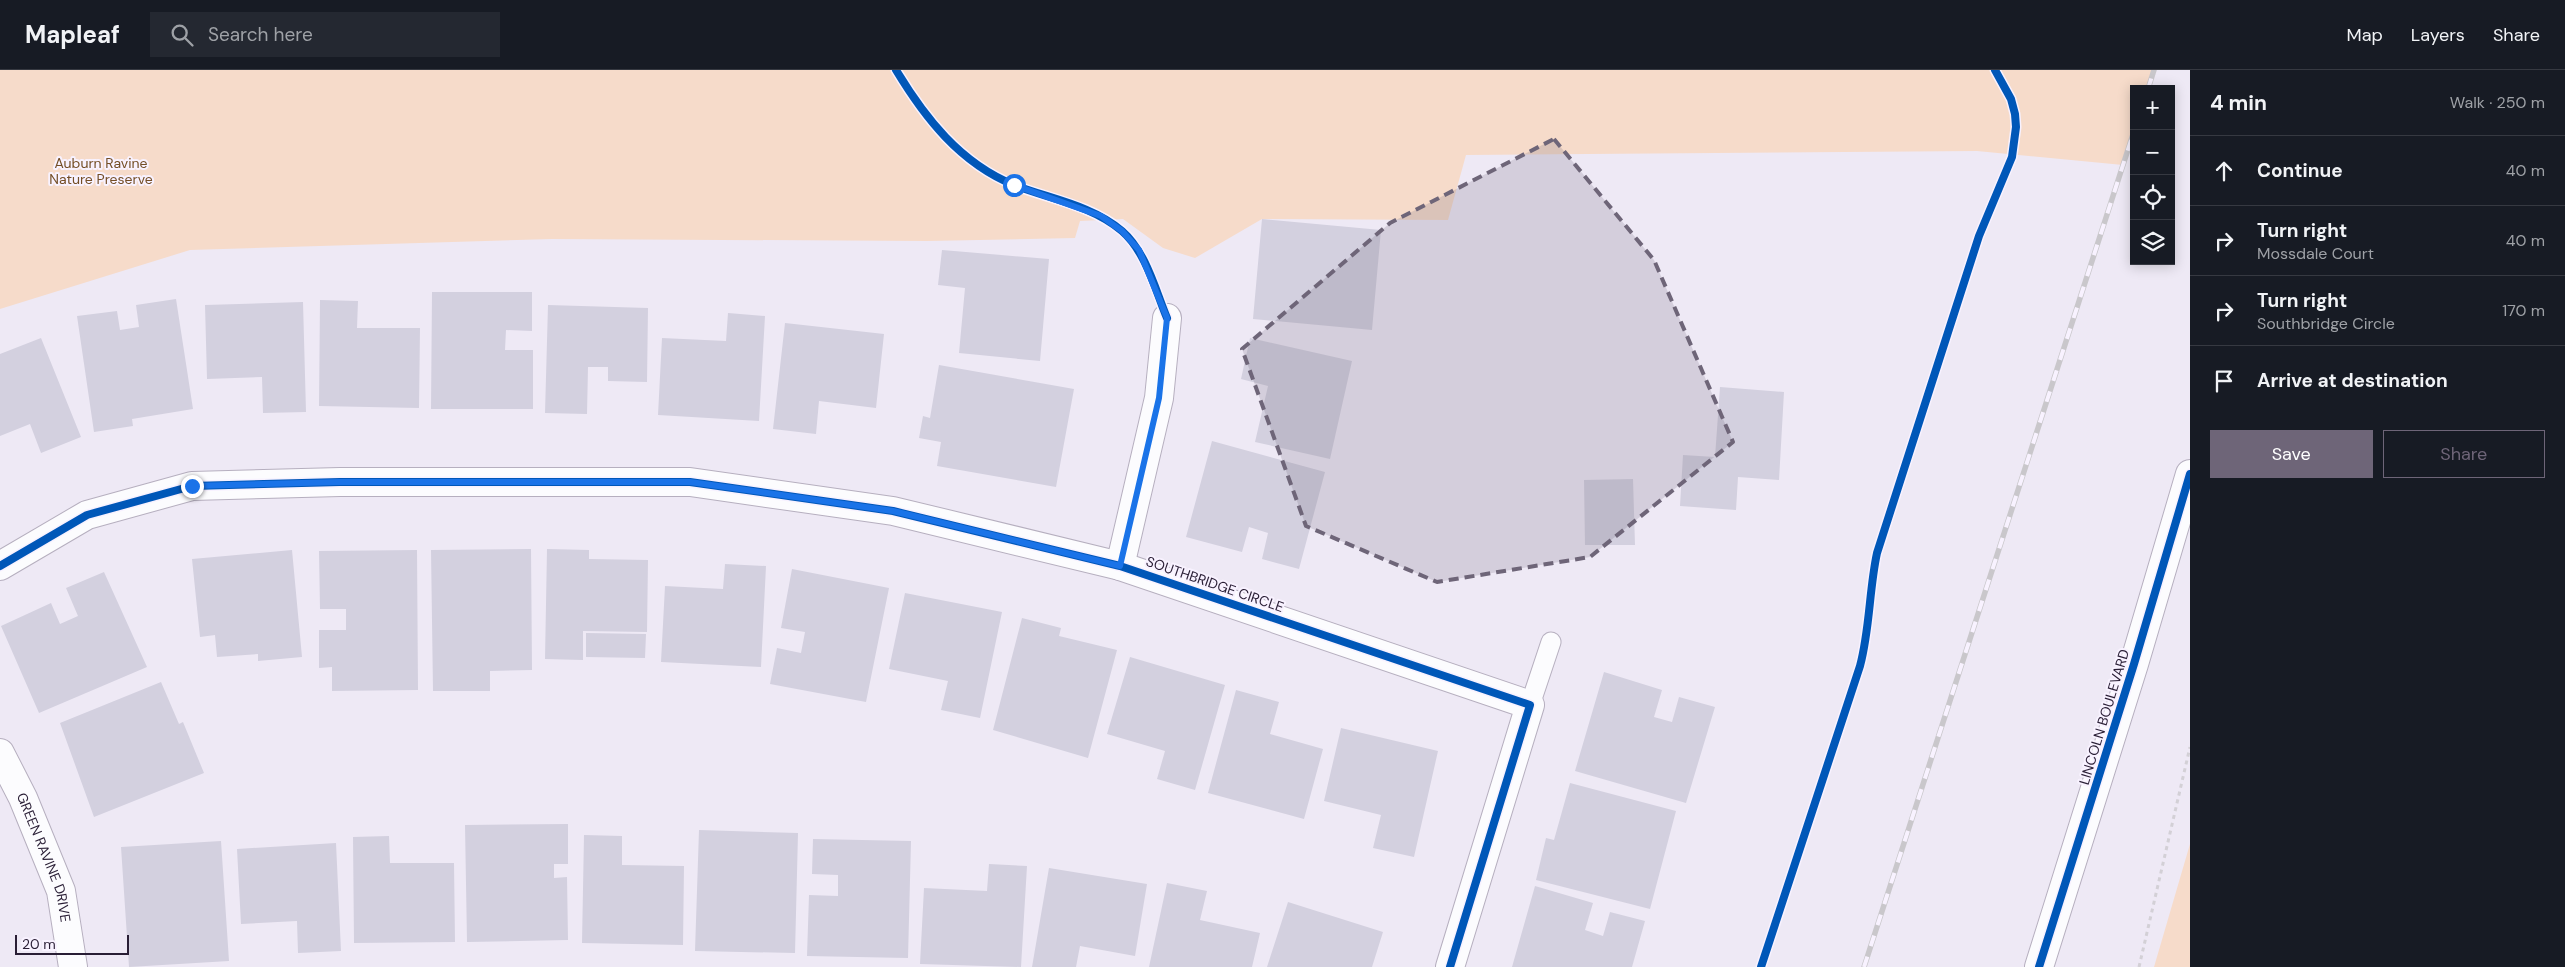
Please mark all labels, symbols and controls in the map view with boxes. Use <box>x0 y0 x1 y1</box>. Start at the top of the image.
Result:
search box <box>150 12 500 57</box>
text: Mapleaf <box>25 19 120 50</box>
icon: search <box>168 21 196 49</box>
text: Search here <box>208 22 313 47</box>
text: Map <box>2347 23 2383 47</box>
text: Layers <box>2411 23 2465 47</box>
text: Share <box>2493 23 2540 47</box>
map controls <box>2130 85 2175 265</box>
button: + <box>2130 85 2175 130</box>
text: 4 min <box>2210 89 2267 117</box>
text: Walk · 250 m <box>2450 92 2545 113</box>
button: − <box>2130 130 2175 175</box>
park label: Auburn Ravine Nature Preserve <box>49 154 153 188</box>
icon: ahead <box>2210 157 2238 185</box>
text: Continue <box>2257 158 2343 183</box>
text: 40 m <box>2506 160 2545 181</box>
route start <box>1003 174 1026 197</box>
button: locate <box>2130 175 2175 220</box>
text: Turn right <box>2257 218 2347 243</box>
button: layers <box>2130 220 2175 265</box>
icon: right <box>2210 227 2238 255</box>
text: 40 m <box>2506 230 2545 251</box>
text: Mossdale Court <box>2257 243 2374 264</box>
text: Turn right <box>2257 288 2347 313</box>
icon: right <box>2210 297 2238 325</box>
text: 170 m <box>2502 300 2545 321</box>
text: Southbridge Circle <box>2257 313 2395 334</box>
icon: arrive <box>2210 367 2238 395</box>
text: Arrive at destination <box>2257 368 2448 393</box>
button: Save <box>2210 430 2373 478</box>
button: Share <box>2383 430 2545 478</box>
route end <box>181 475 204 498</box>
street label: SOUTHBRIDGE CIRCLE <box>1144 552 1286 616</box>
street label: LINCOLN BOULEVARD <box>2075 647 2133 787</box>
street label: GREEN RAVINE DRIVE <box>13 790 75 924</box>
scale bar <box>15 932 129 955</box>
text: 20 m <box>22 935 56 953</box>

